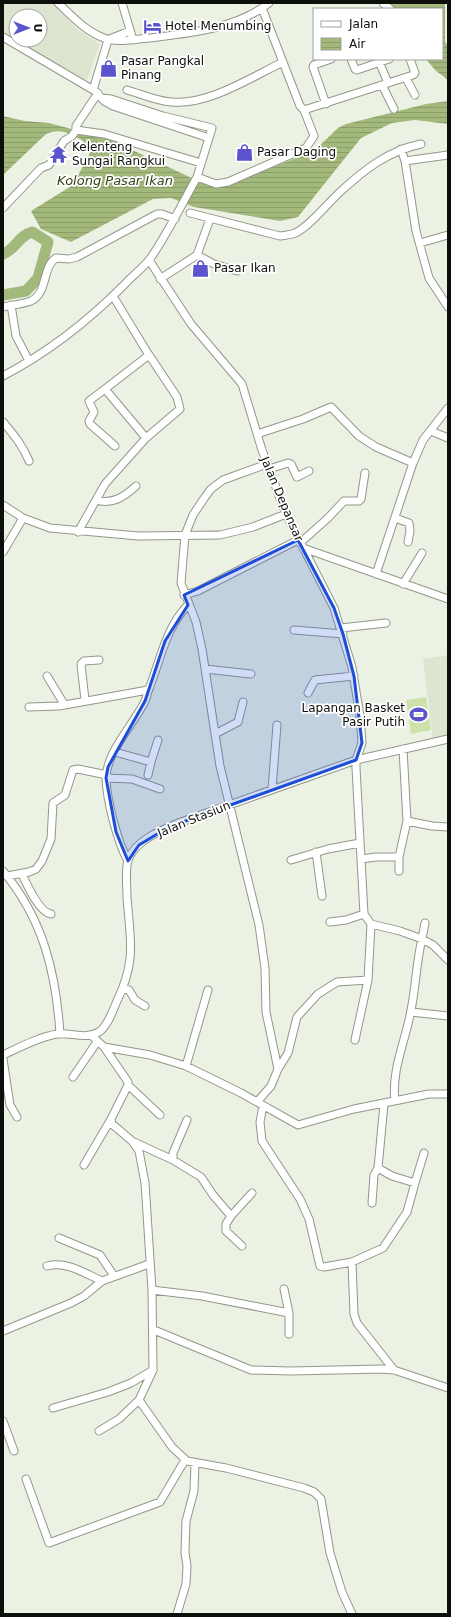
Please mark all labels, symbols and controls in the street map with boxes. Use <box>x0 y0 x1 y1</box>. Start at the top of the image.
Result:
north arrow <box>8 8 48 48</box>
legend <box>313 8 443 60</box>
hotel icon: Hotel Menumbing <box>142 16 162 36</box>
text: Jalan <box>348 17 378 31</box>
place label: Hotel Menumbing <box>165 19 271 33</box>
text: U <box>31 24 44 32</box>
text: Air <box>349 37 366 51</box>
place label: Pasar Pangkal Pinang <box>121 54 204 82</box>
shop icon: Pasar Pangkal Pinang <box>98 58 118 78</box>
place label: Kelenteng Sungai Rangkui <box>72 140 165 168</box>
shop icon: Pasar Daging <box>234 142 254 162</box>
temple icon: Kelenteng Sungai Rangkui <box>49 144 69 164</box>
place label: Pasar Daging <box>257 145 336 159</box>
water label: Kolong Pasar Ikan <box>57 173 173 188</box>
shop icon: Pasar Ikan <box>191 258 211 278</box>
place label: Pasar Ikan <box>214 261 276 275</box>
street label: Jalan Depansar <box>257 454 306 544</box>
place label: Lapangan Basket Pasir Putih <box>302 701 405 729</box>
sports icon: Lapangan Basket Pasir Putih <box>408 705 428 725</box>
street label: Jalan Stasiun <box>155 798 233 840</box>

